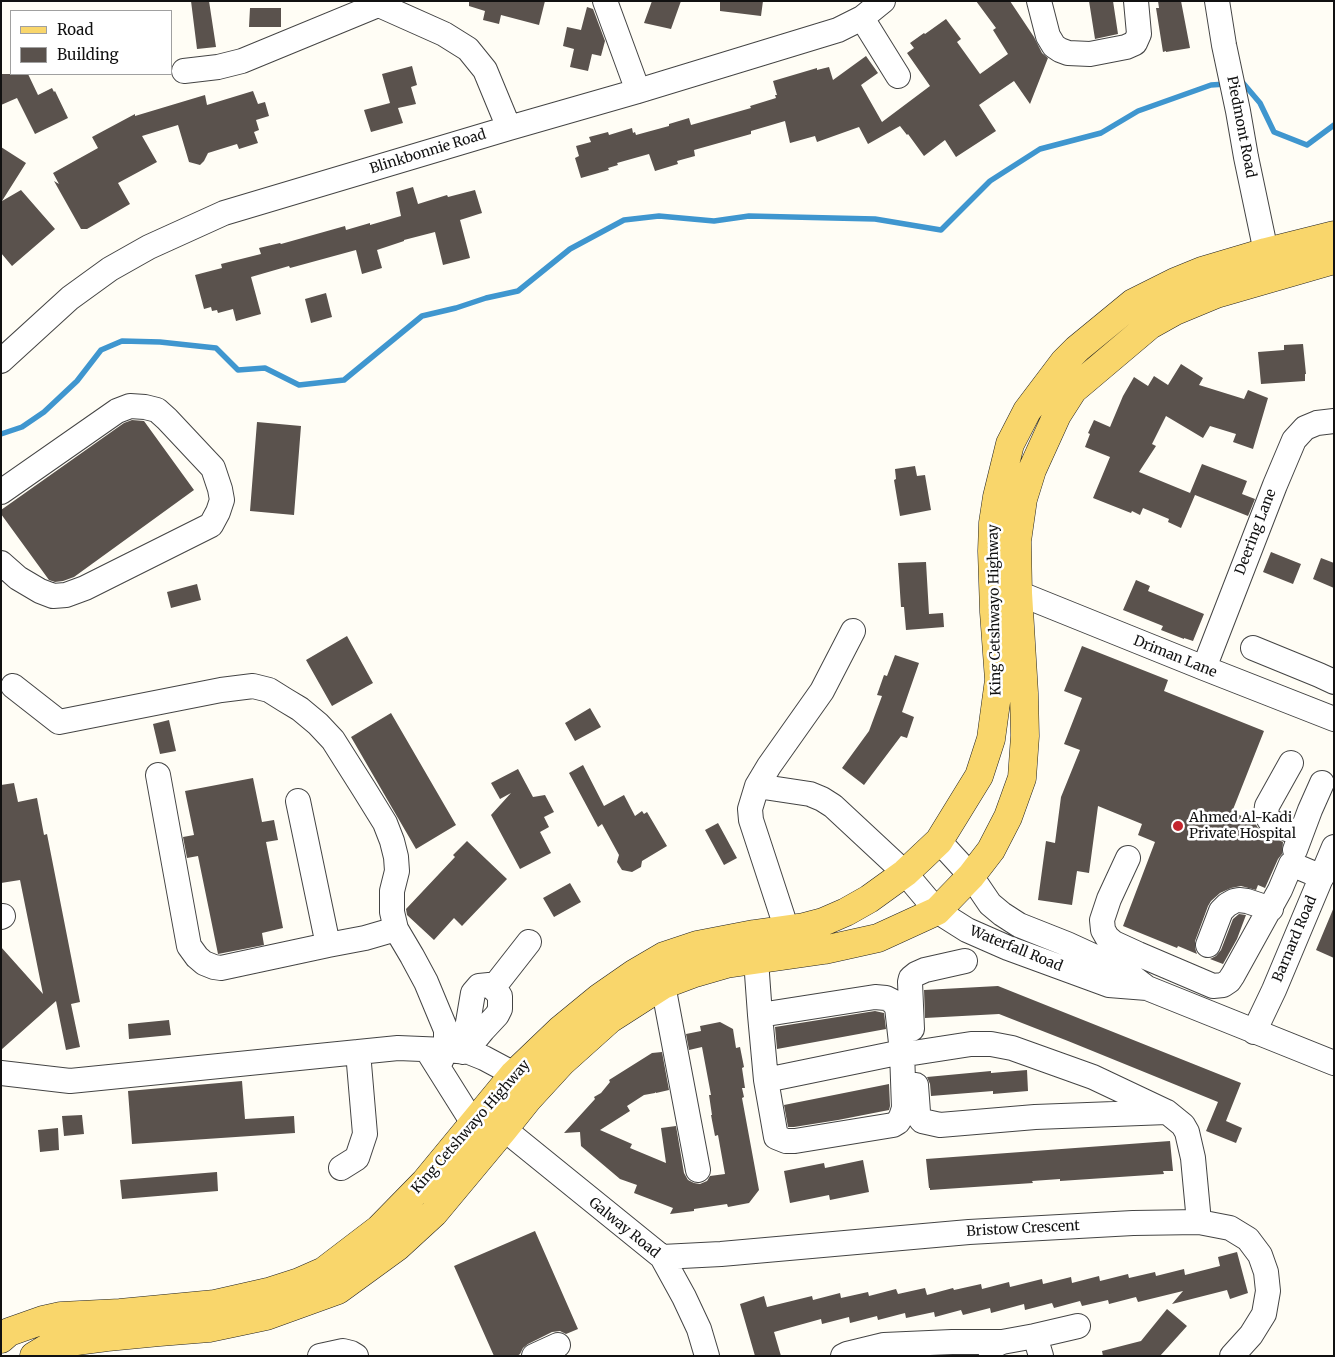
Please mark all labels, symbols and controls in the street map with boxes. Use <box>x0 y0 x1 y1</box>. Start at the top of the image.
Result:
legend <box>10 10 172 75</box>
text: Road <box>57 20 93 39</box>
text: Building <box>57 45 119 64</box>
street label: Piedmont Road <box>1223 75 1259 179</box>
street label: Blinkbonnie Road <box>368 126 488 178</box>
street label: Deering Lane <box>1232 487 1280 577</box>
street label: King Cetshwayo Highway <box>985 524 1005 696</box>
street label: Driman Lane <box>1131 633 1219 681</box>
place label: Ahmed Al-Kadi Private Hospital <box>1189 810 1296 842</box>
marker: Ahmed Al-Kadi Private Hospital <box>1171 819 1185 833</box>
street label: Barnard Road <box>1269 893 1321 985</box>
street label: Waterfall Road <box>967 923 1065 975</box>
street label: King Cetshwayo Highway <box>408 1057 534 1197</box>
street label: Galway Road <box>585 1194 663 1262</box>
street label: Bristow Crescent <box>966 1218 1080 1240</box>

